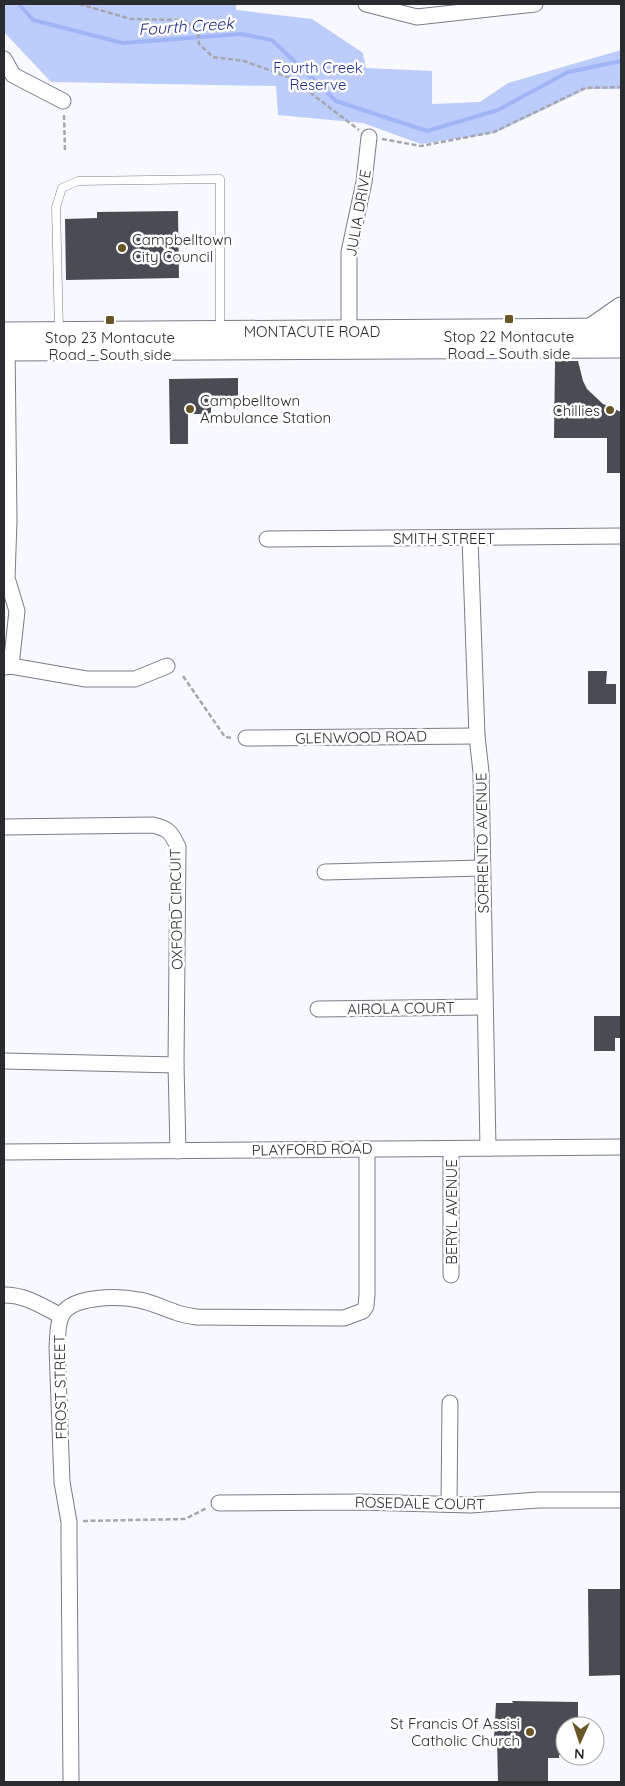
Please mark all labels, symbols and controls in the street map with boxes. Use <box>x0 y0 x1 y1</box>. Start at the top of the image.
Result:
water label: Fourth Creek <box>138 13 236 39</box>
park label: Fourth Creek Reserve <box>273 58 363 94</box>
street label: JULIA DRIVE <box>341 168 375 258</box>
place label: Campbelltown City Council <box>132 230 232 266</box>
marker: Campbelltown City Council <box>116 242 128 254</box>
marker: Stop 22 Montacute Road - South side <box>503 313 515 325</box>
marker: Stop 23 Montacute Road - South side <box>104 314 116 326</box>
street label: MONTACUTE ROAD <box>244 322 381 341</box>
place label: Stop 22 Montacute Road - South side <box>444 327 574 363</box>
place label: Stop 23 Montacute Road - South side <box>45 328 175 364</box>
place label: Campbelltown Ambulance Station <box>200 391 331 427</box>
place label: Chillies <box>553 401 600 420</box>
marker: Campbelltown Ambulance Station <box>184 403 196 415</box>
marker: Chillies <box>604 404 616 416</box>
street label: SMITH STREET <box>393 529 495 548</box>
street label: GLENWOOD ROAD <box>295 726 427 748</box>
street label: SORRENTO AVENUE <box>471 772 493 914</box>
street label: OXFORD CIRCUIT <box>165 848 187 970</box>
street label: AIROLA COURT <box>347 998 455 1018</box>
street label: PLAYFORD ROAD <box>251 1138 373 1160</box>
street label: BERYL AVENUE <box>442 1159 461 1265</box>
street label: FROST STREET <box>50 1334 70 1440</box>
street label: ROSEDALE COURT <box>355 1492 485 1514</box>
place label: St Francis Of Assisi Catholic Church <box>390 1714 520 1750</box>
north arrow <box>555 1716 605 1766</box>
marker: St Francis Of Assisi Catholic Church <box>524 1726 536 1738</box>
text: N <box>574 1745 585 1763</box>

